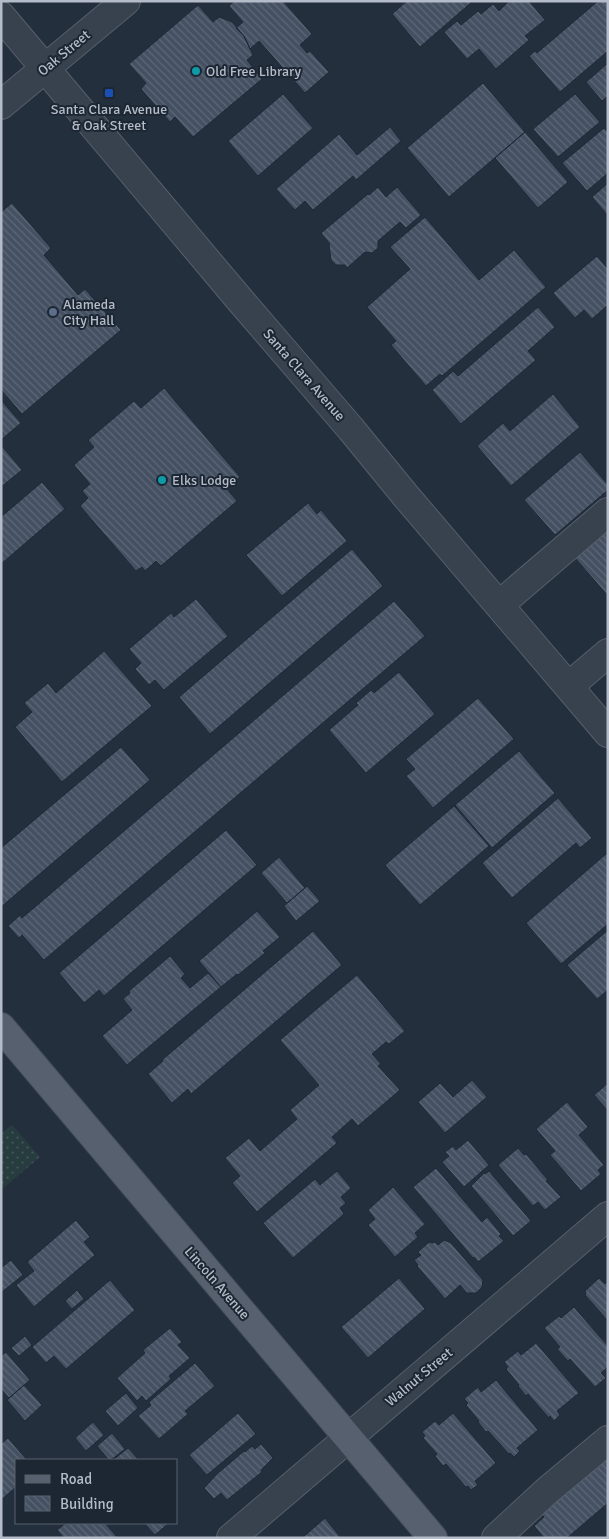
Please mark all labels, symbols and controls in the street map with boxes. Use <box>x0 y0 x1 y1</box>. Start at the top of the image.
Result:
street label: Oak Street <box>35 26 94 80</box>
place label: Old Free Library <box>206 63 302 80</box>
marker: Old Free Library <box>190 65 202 77</box>
marker: Santa Clara Avenue & Oak Street <box>103 87 115 99</box>
place label: Santa Clara Avenue & Oak Street <box>51 101 167 134</box>
place label: Alameda City Hall <box>63 296 115 329</box>
marker: Alameda City Hall <box>47 306 59 318</box>
street label: Santa Clara Avenue <box>259 326 349 424</box>
place label: Elks Lodge <box>172 472 236 489</box>
marker: Elks Lodge <box>156 474 168 486</box>
street label: Lincoln Avenue <box>181 1243 253 1323</box>
street label: Walnut Street <box>382 1344 456 1410</box>
legend <box>15 1459 178 1524</box>
text: Road <box>60 1470 92 1488</box>
text: Building <box>60 1495 114 1513</box>

